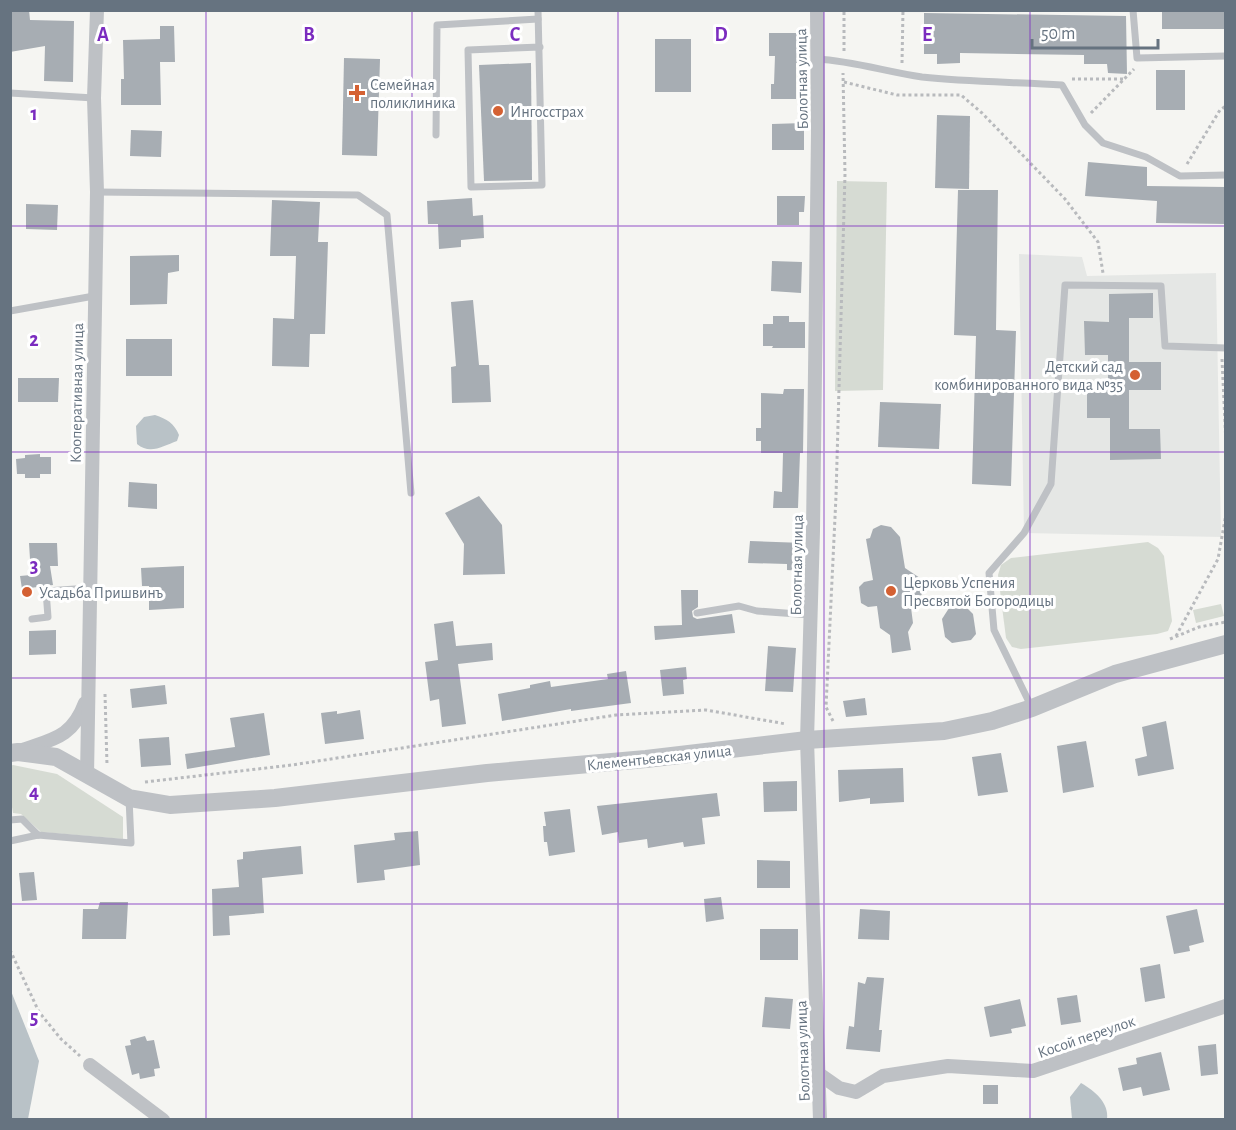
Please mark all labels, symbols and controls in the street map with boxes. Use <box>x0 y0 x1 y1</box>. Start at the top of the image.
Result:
scale bar <box>1032 12 1158 50</box>
text: A <box>97 25 109 45</box>
text: B <box>303 25 315 45</box>
text: C <box>510 25 521 45</box>
text: D <box>714 25 728 45</box>
text: E <box>922 25 932 45</box>
text: 50 m <box>1041 25 1075 43</box>
street label: Болотная улица <box>793 28 812 130</box>
place label: Семейная поликлиника <box>370 77 456 111</box>
marker: Семейная поликлиника <box>348 84 366 102</box>
text: 1 <box>30 104 38 124</box>
marker: Ингосстрах <box>491 104 505 118</box>
place label: Ингосстрах <box>510 104 584 120</box>
street label: Кооперативная улица <box>68 323 87 463</box>
text: 2 <box>29 330 39 350</box>
place label: Детский сад комбинированного вида №35 <box>934 359 1123 393</box>
marker: Детский сад комбинированного вида №35 <box>1128 368 1142 382</box>
street label: Болотная улица <box>788 514 807 616</box>
text: 3 <box>30 556 38 576</box>
place label: Церковь Успения Пресвятой Богородицы <box>903 575 1054 609</box>
marker: Церковь Успения Пресвятой Богородицы <box>884 584 898 598</box>
marker: Усадьба Пришвинъ <box>20 585 34 599</box>
place label: Усадьба Пришвинъ <box>39 585 164 601</box>
street label: Клементьевская улица <box>586 742 732 775</box>
text: 4 <box>29 782 39 802</box>
street label: Болотная улица <box>793 1000 814 1102</box>
text: 5 <box>30 1008 38 1028</box>
street label: Косой переулок <box>1036 1013 1138 1062</box>

